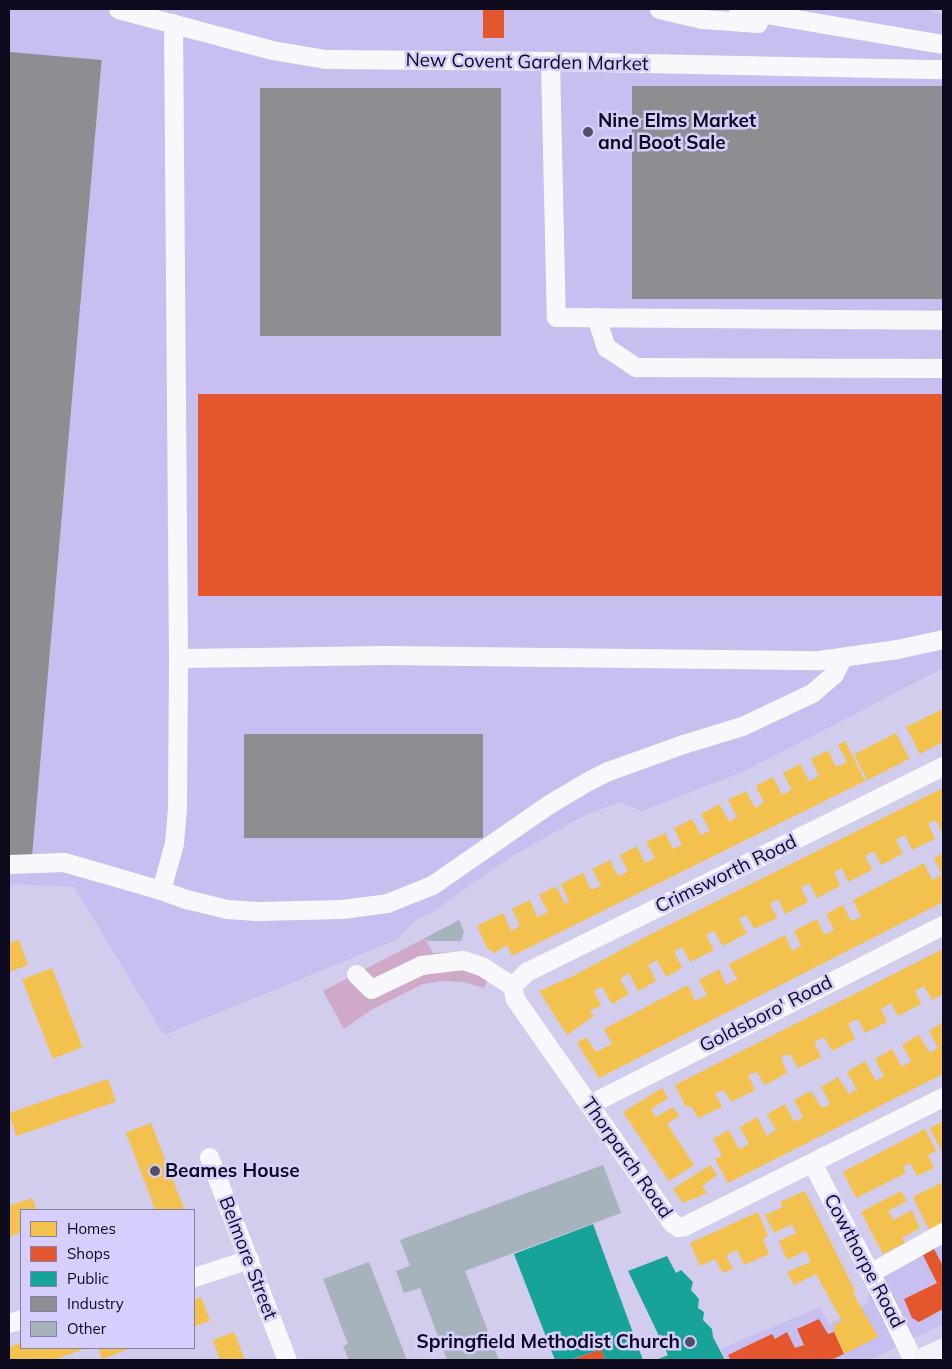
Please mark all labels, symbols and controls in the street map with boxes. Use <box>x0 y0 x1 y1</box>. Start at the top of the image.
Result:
street label: New Covent Garden Market <box>405 48 649 76</box>
place label: Nine Elms Market and Boot Sale <box>598 110 756 154</box>
marker: Nine Elms Market and Boot Sale <box>582 126 594 138</box>
street label: Crimsworth Road <box>652 830 800 918</box>
street label: Goldsboro' Road <box>696 971 836 1057</box>
street label: Thorparch Road <box>577 1093 677 1223</box>
place label: Beames House <box>165 1160 300 1182</box>
marker: Beames House <box>149 1165 161 1177</box>
street label: Cowthorpe Road <box>819 1190 909 1332</box>
street label: Belmore Street <box>214 1193 282 1323</box>
legend <box>20 1209 195 1349</box>
text: Homes <box>67 1219 116 1238</box>
text: Shops <box>67 1244 110 1263</box>
text: Public <box>67 1269 109 1288</box>
text: Industry <box>67 1294 124 1313</box>
text: Other <box>67 1319 106 1338</box>
place label: Springfield Methodist Church <box>416 1331 680 1353</box>
marker: Springfield Methodist Church <box>684 1336 696 1348</box>

